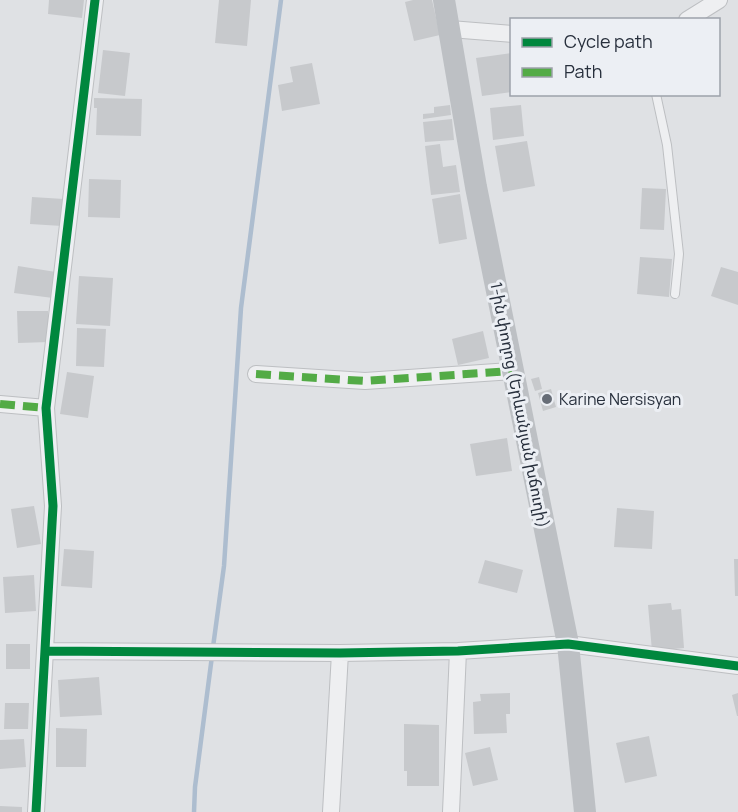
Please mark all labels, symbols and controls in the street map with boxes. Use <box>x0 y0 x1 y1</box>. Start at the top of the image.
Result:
legend <box>510 18 720 96</box>
text: Cycle path <box>564 29 653 53</box>
text: Path <box>564 59 602 83</box>
street label: 1-ին փողոց (Երևանյան խճուղի) <box>485 280 555 530</box>
place label: Karine Nersisyan <box>559 388 681 410</box>
marker: Karine Nersisyan <box>540 392 554 406</box>

